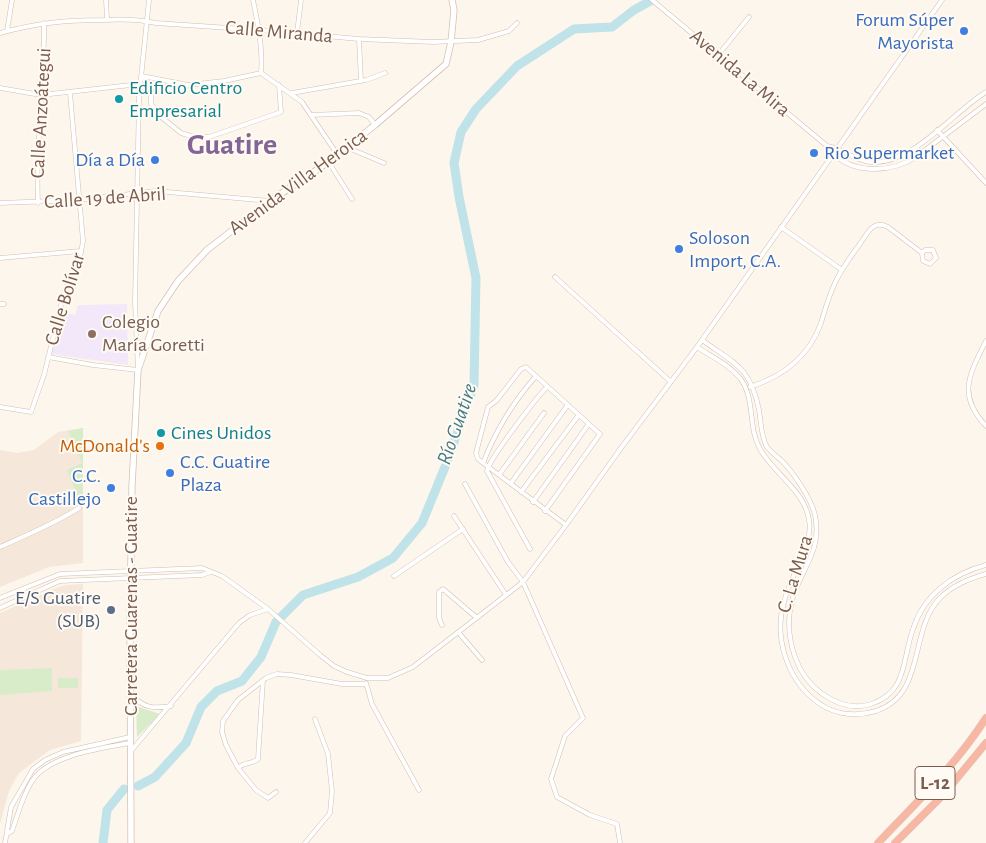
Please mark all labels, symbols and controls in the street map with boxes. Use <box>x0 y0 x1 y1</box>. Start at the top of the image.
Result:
place label: Forum Súper Mayorista <box>855 8 954 55</box>
street label: Calle Miranda <box>224 15 334 49</box>
street label: Avenida La Mira <box>685 24 795 122</box>
marker: Forum Súper Mayorista <box>958 25 970 37</box>
street label: Calle Anzoátegui <box>26 47 56 179</box>
place label: Edificio Centro Empresarial <box>129 76 242 123</box>
marker: Edificio Centro Empresarial <box>113 93 125 105</box>
street label: Avenida Villa Heroica <box>224 124 372 240</box>
district label: Guatire <box>187 127 277 163</box>
place label: Rio Supermarket <box>824 141 954 165</box>
marker: Rio Supermarket <box>808 147 820 159</box>
place label: Día a Día <box>75 148 145 172</box>
marker: Día a Día <box>149 154 161 166</box>
street label: Calle 19 de Abril <box>43 182 167 214</box>
place label: Soloson Import, C.A. <box>689 226 781 273</box>
marker: Soloson Import, C.A. <box>673 243 685 255</box>
street label: Calle Bolívar <box>40 250 90 348</box>
place label: Colegio María Goretti <box>102 310 205 357</box>
marker: Colegio María Goretti <box>86 328 98 340</box>
water label: Río Guatire <box>431 380 483 468</box>
place label: Cines Unidos <box>171 421 271 445</box>
marker: Cines Unidos <box>155 427 167 439</box>
place label: McDonald's <box>59 434 150 458</box>
marker: McDonald's <box>154 440 166 452</box>
place label: C.C. Guatire Plaza <box>180 450 270 497</box>
place label: C.C. Castillejo <box>29 464 101 511</box>
marker: C.C. Guatire Plaza <box>164 467 176 479</box>
marker: C.C. Castillejo <box>105 482 117 494</box>
street label: Carretera Guarenas - Guatire <box>119 496 143 716</box>
street label: C. La Mura <box>772 532 818 616</box>
place label: E/S Guatire (SUB) <box>15 586 101 633</box>
marker: E/S Guatire (SUB) <box>105 604 117 616</box>
road number: L-12 <box>915 766 955 800</box>

